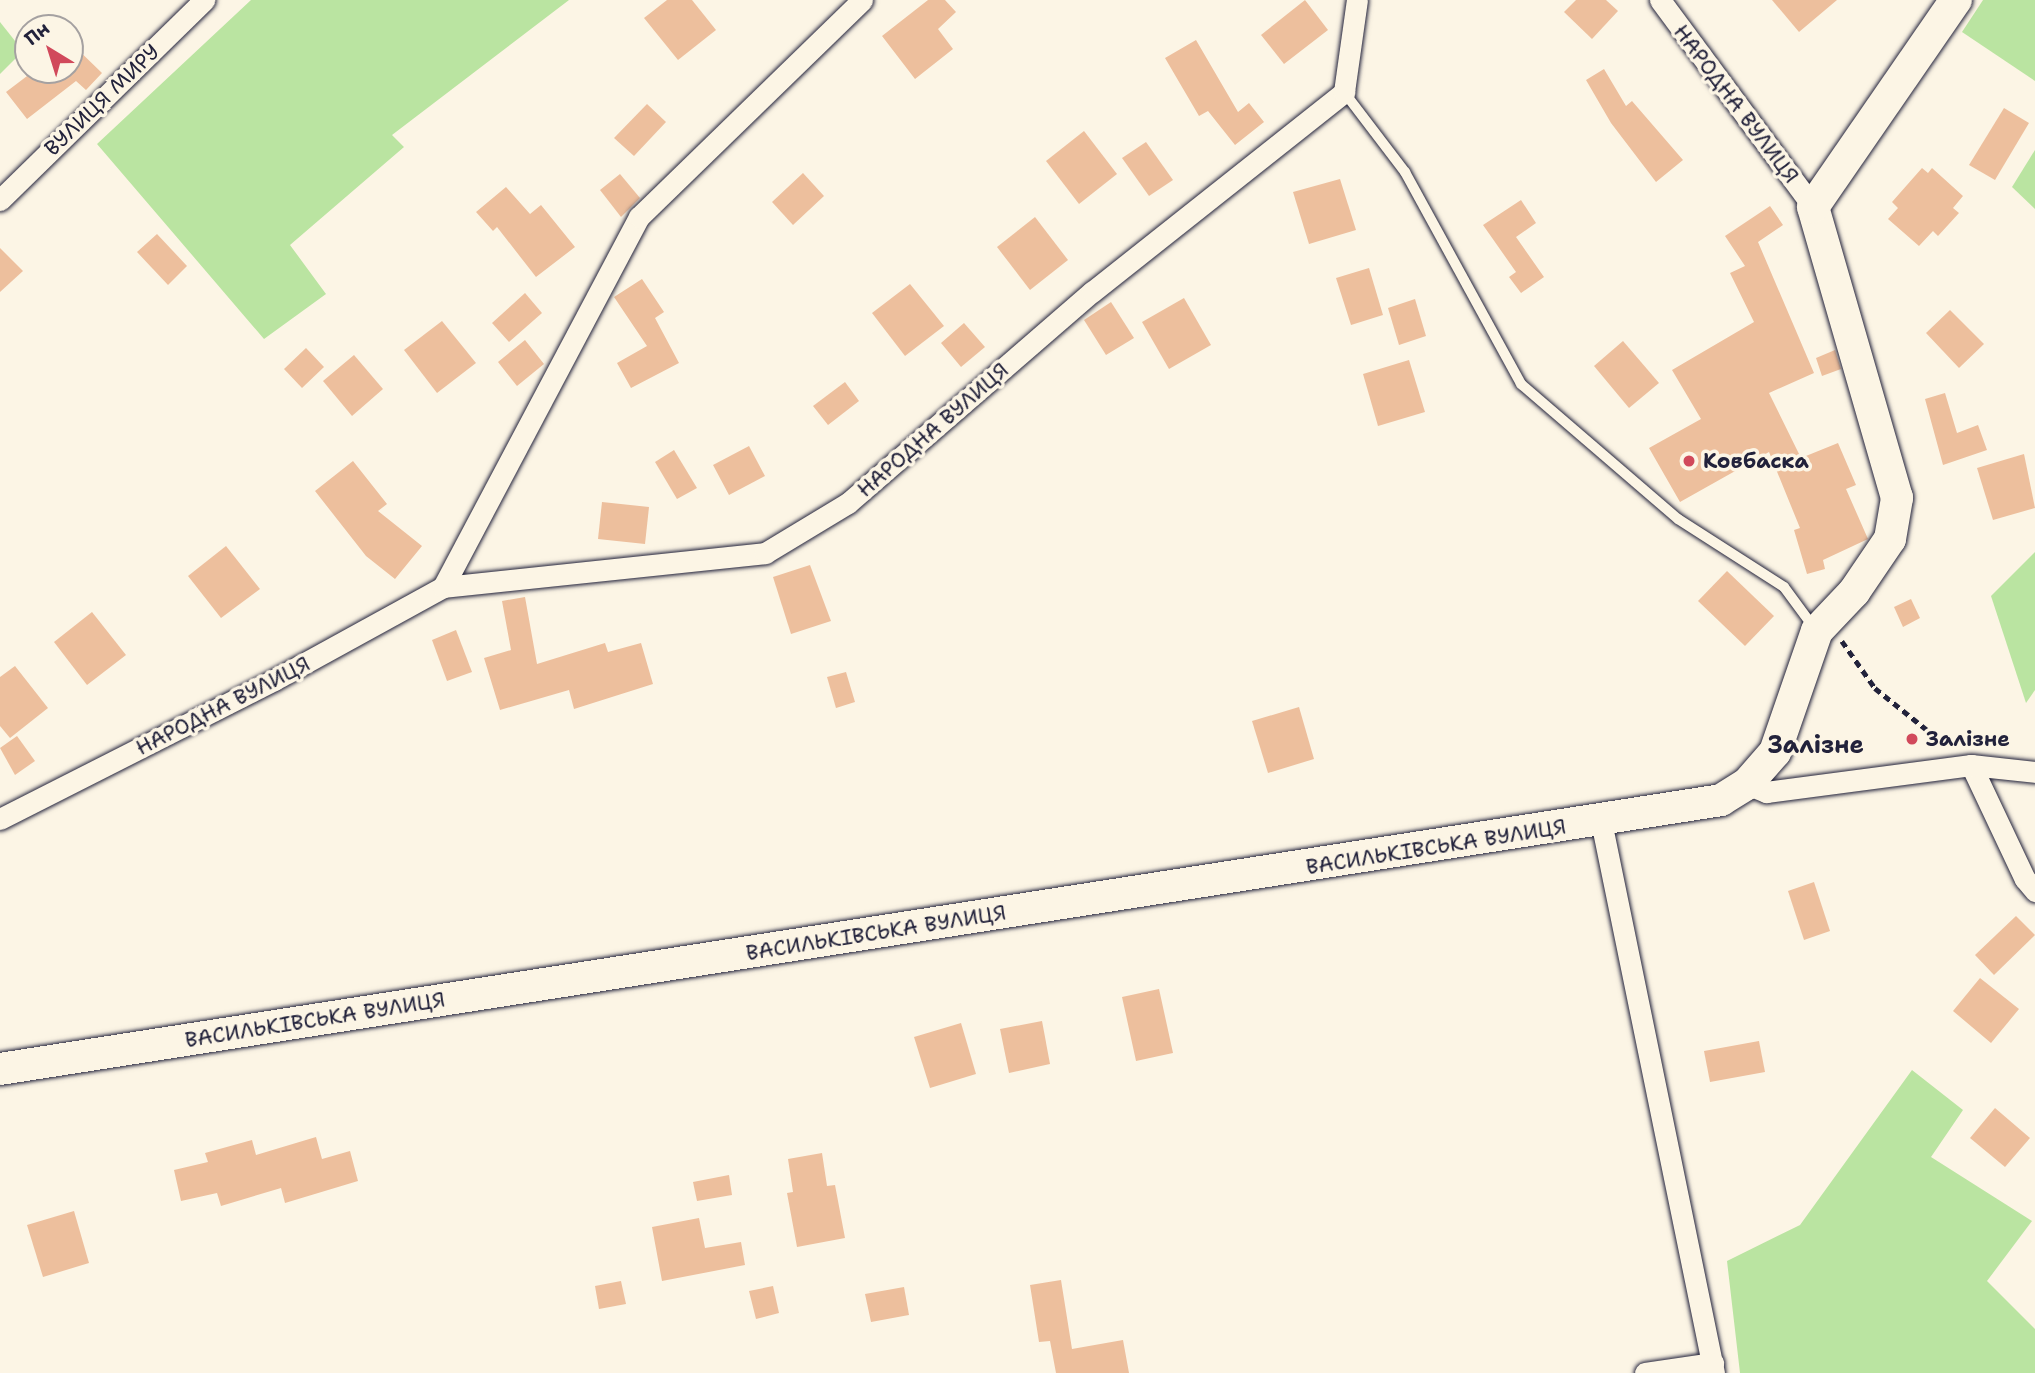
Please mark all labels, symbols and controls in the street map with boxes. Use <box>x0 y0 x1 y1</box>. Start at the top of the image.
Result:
north arrow <box>14 14 84 84</box>
text: Пн <box>19 16 55 51</box>
street label: НАРОДНА ВУЛИЦЯ <box>1668 20 1804 188</box>
street label: ВУЛИЦЯ МИРУ <box>39 39 165 161</box>
street label: НАРОДНА ВУЛИЦЯ <box>852 358 1014 502</box>
place label: Ковбаска <box>1703 448 1809 474</box>
marker: Ковбаска <box>1681 453 1697 469</box>
street label: НАРОДНА ВУЛИЦЯ <box>132 651 314 761</box>
place label: Залізне <box>1926 726 2010 752</box>
marker: Залізне <box>1904 731 1920 747</box>
district label: Залізне <box>1768 732 1864 760</box>
street label: ВАСИЛЬКІВСЬКА ВУЛИЦЯ <box>1304 814 1568 880</box>
street label: ВАСИЛЬКІВСЬКА ВУЛИЦЯ <box>744 900 1008 966</box>
street label: ВАСИЛЬКІВСЬКА ВУЛИЦЯ <box>183 987 447 1053</box>

